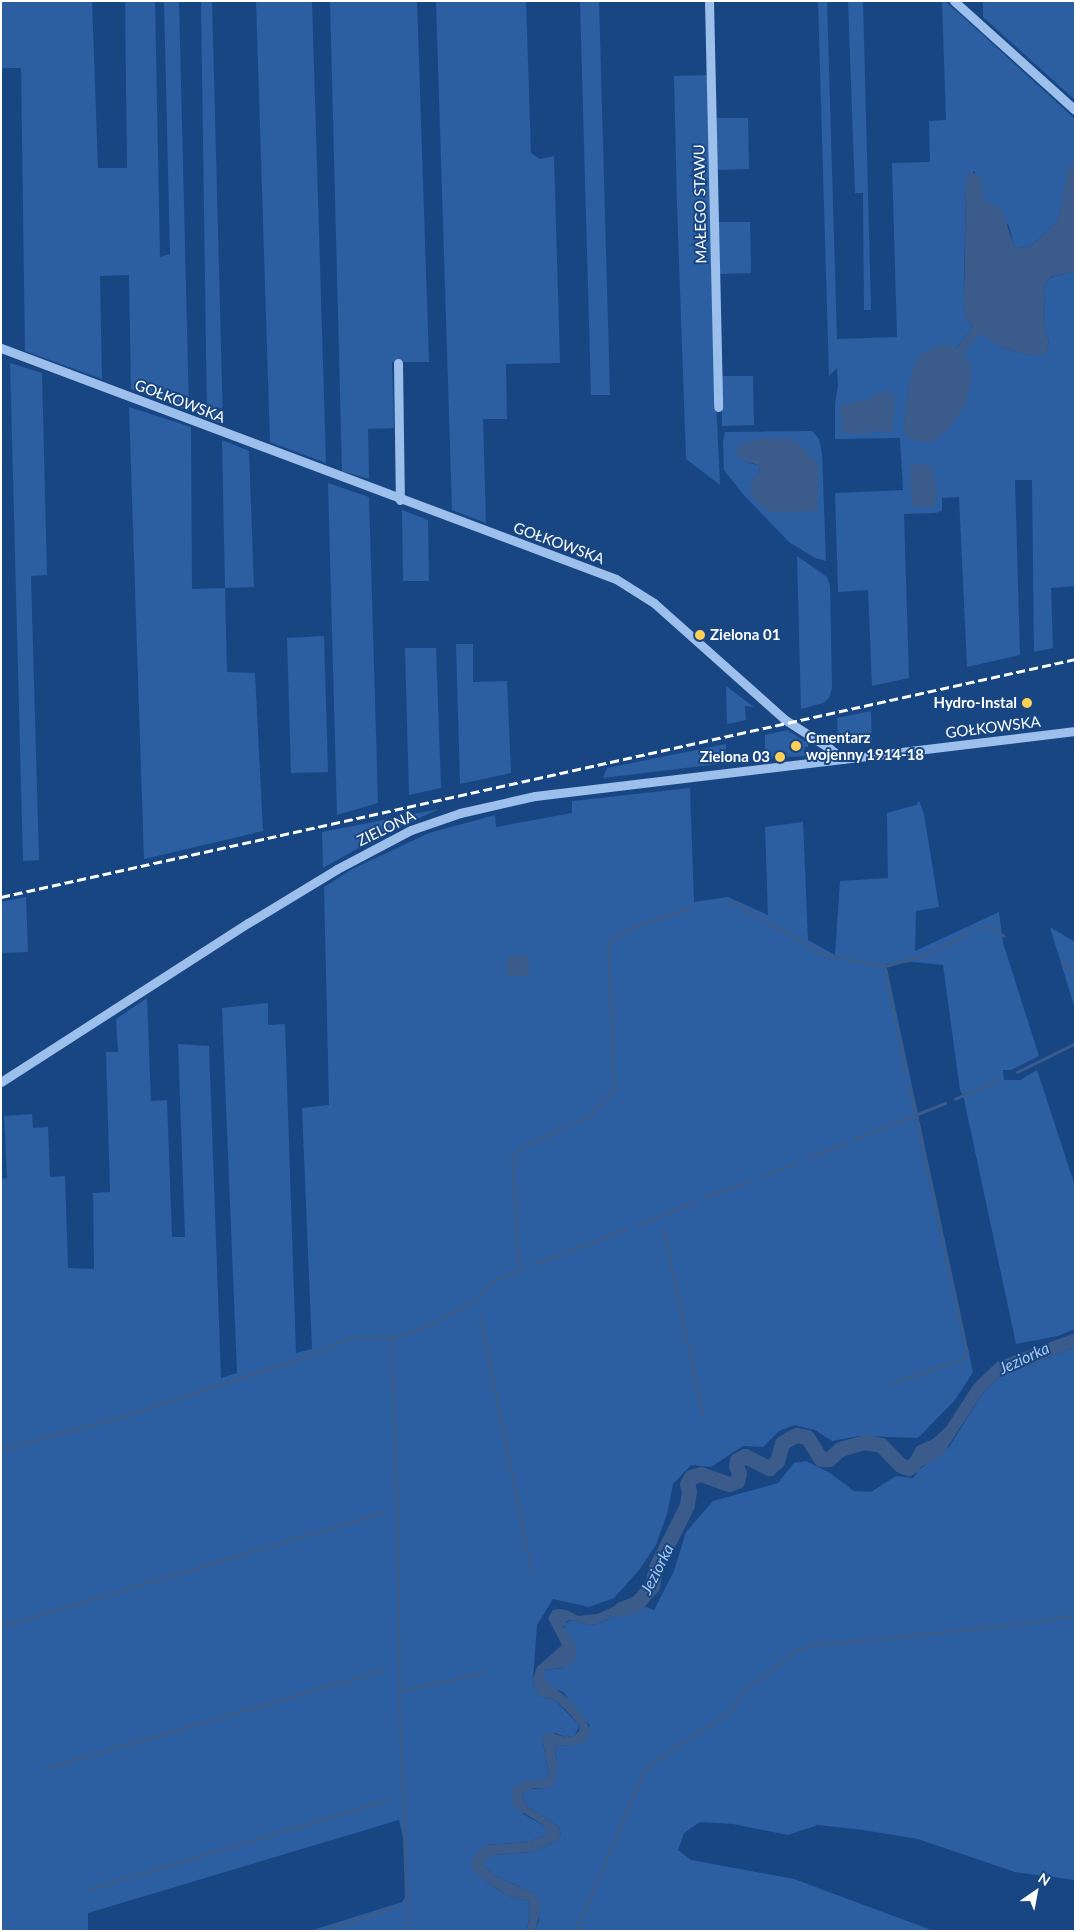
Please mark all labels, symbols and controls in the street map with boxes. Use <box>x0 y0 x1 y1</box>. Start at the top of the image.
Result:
street label: MAŁEGO STAWU <box>690 144 710 264</box>
street label: GOŁKOWSKA <box>132 375 228 427</box>
street label: GOŁKOWSKA <box>511 518 607 568</box>
place label: Zielona 01 <box>710 626 780 644</box>
marker: Zielona 01 <box>694 629 706 641</box>
place label: Hydro-Instal <box>934 694 1017 712</box>
marker: Hydro-Instal <box>1021 697 1033 709</box>
street label: GOŁKOWSKA <box>944 712 1042 742</box>
place label: Cmentarz wojenny 1914-18 <box>806 728 924 763</box>
marker: Cmentarz wojenny 1914-18 <box>790 740 802 752</box>
place label: Zielona 03 <box>700 748 770 766</box>
marker: Zielona 03 <box>774 751 786 763</box>
street label: ZIELONA <box>354 806 418 850</box>
water label: Jeziorka <box>996 1338 1052 1378</box>
water label: Jeziorka <box>636 1541 678 1597</box>
north arrow <box>1011 1867 1061 1917</box>
text: N <box>1035 1869 1054 1889</box>

